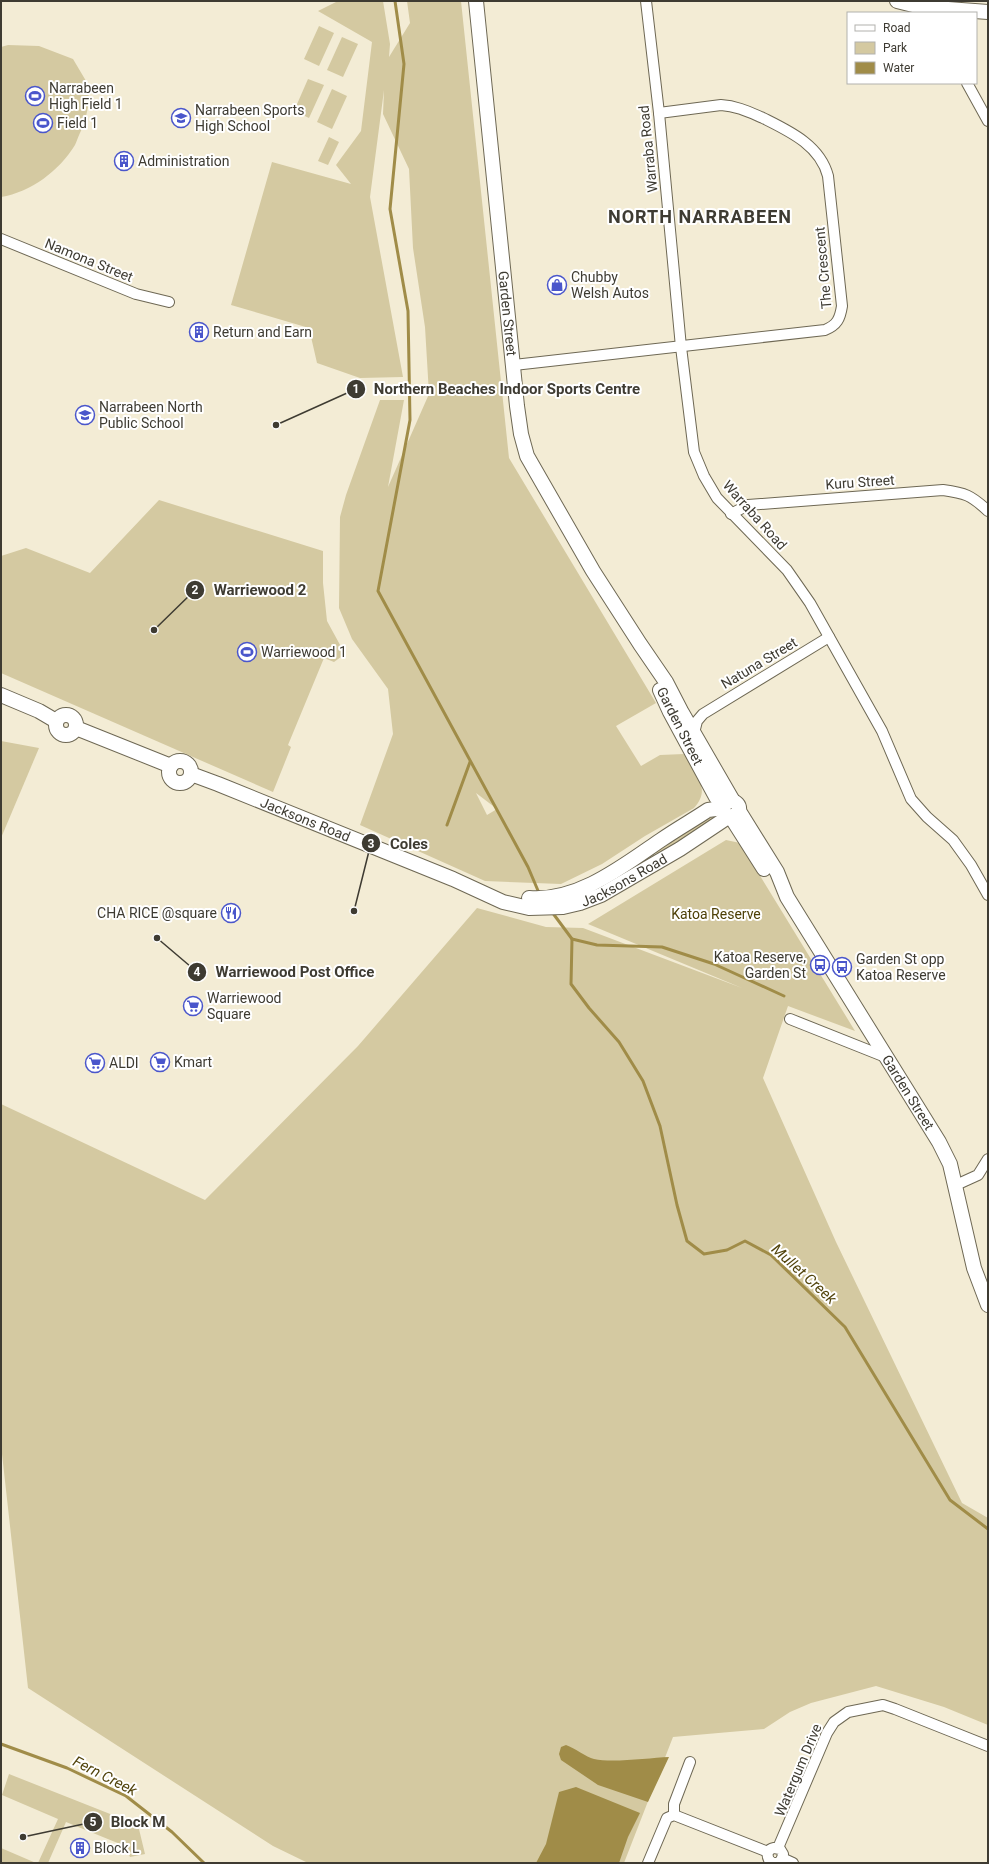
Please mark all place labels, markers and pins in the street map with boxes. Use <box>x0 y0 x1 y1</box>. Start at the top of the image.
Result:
place label: Narrabeen High Field 1 <box>49 80 123 112</box>
sports icon: Narrabeen High Field 1 <box>24 85 46 107</box>
place label: Narrabeen Sports High School <box>195 102 304 134</box>
school or university icon: Narrabeen Sports High School <box>170 107 192 129</box>
sports icon: Field 1 <box>32 112 54 134</box>
place label: Field 1 <box>57 115 98 131</box>
building icon: Administration <box>113 150 135 172</box>
place label: Administration <box>138 153 229 169</box>
place label: Chubby Welsh Autos <box>571 269 649 301</box>
shop icon: Chubby Welsh Autos <box>546 274 568 296</box>
building icon: Return and Earn <box>188 321 210 343</box>
place label: Return and Earn <box>213 324 312 340</box>
callout: Northern Beaches Indoor Sports Centre <box>346 376 649 403</box>
place label: Narrabeen North Public School <box>99 399 203 431</box>
school or university icon: Narrabeen North Public School <box>74 404 96 426</box>
callout: Warriewood 2 <box>185 576 314 603</box>
sports icon: Warriewood 1 <box>236 641 258 663</box>
place label: Warriewood 1 <box>261 644 347 660</box>
callout: Coles <box>361 830 436 857</box>
restaurant icon: CHA RICE @square <box>220 902 242 924</box>
place label: CHA RICE @square <box>97 905 217 921</box>
place label: Katoa Reserve, Garden St <box>714 949 806 981</box>
place label: Garden St opp Katoa Reserve <box>856 951 946 983</box>
bus stop icon: Katoa Reserve, Garden St <box>809 954 831 976</box>
bus stop icon: Garden St opp Katoa Reserve <box>831 956 853 978</box>
callout: Warriewood Post Office <box>187 958 382 985</box>
place label: Warriewood Square <box>207 990 282 1022</box>
supermarket icon: Warriewood Square <box>182 995 204 1017</box>
supermarket icon: Kmart <box>149 1051 171 1073</box>
supermarket icon: ALDI <box>84 1052 106 1074</box>
place label: Kmart <box>174 1054 213 1070</box>
place label: ALDI <box>109 1055 139 1071</box>
callout: Block M <box>83 1808 174 1835</box>
building icon: Block L <box>69 1837 91 1859</box>
place label: Block L <box>94 1840 140 1856</box>

